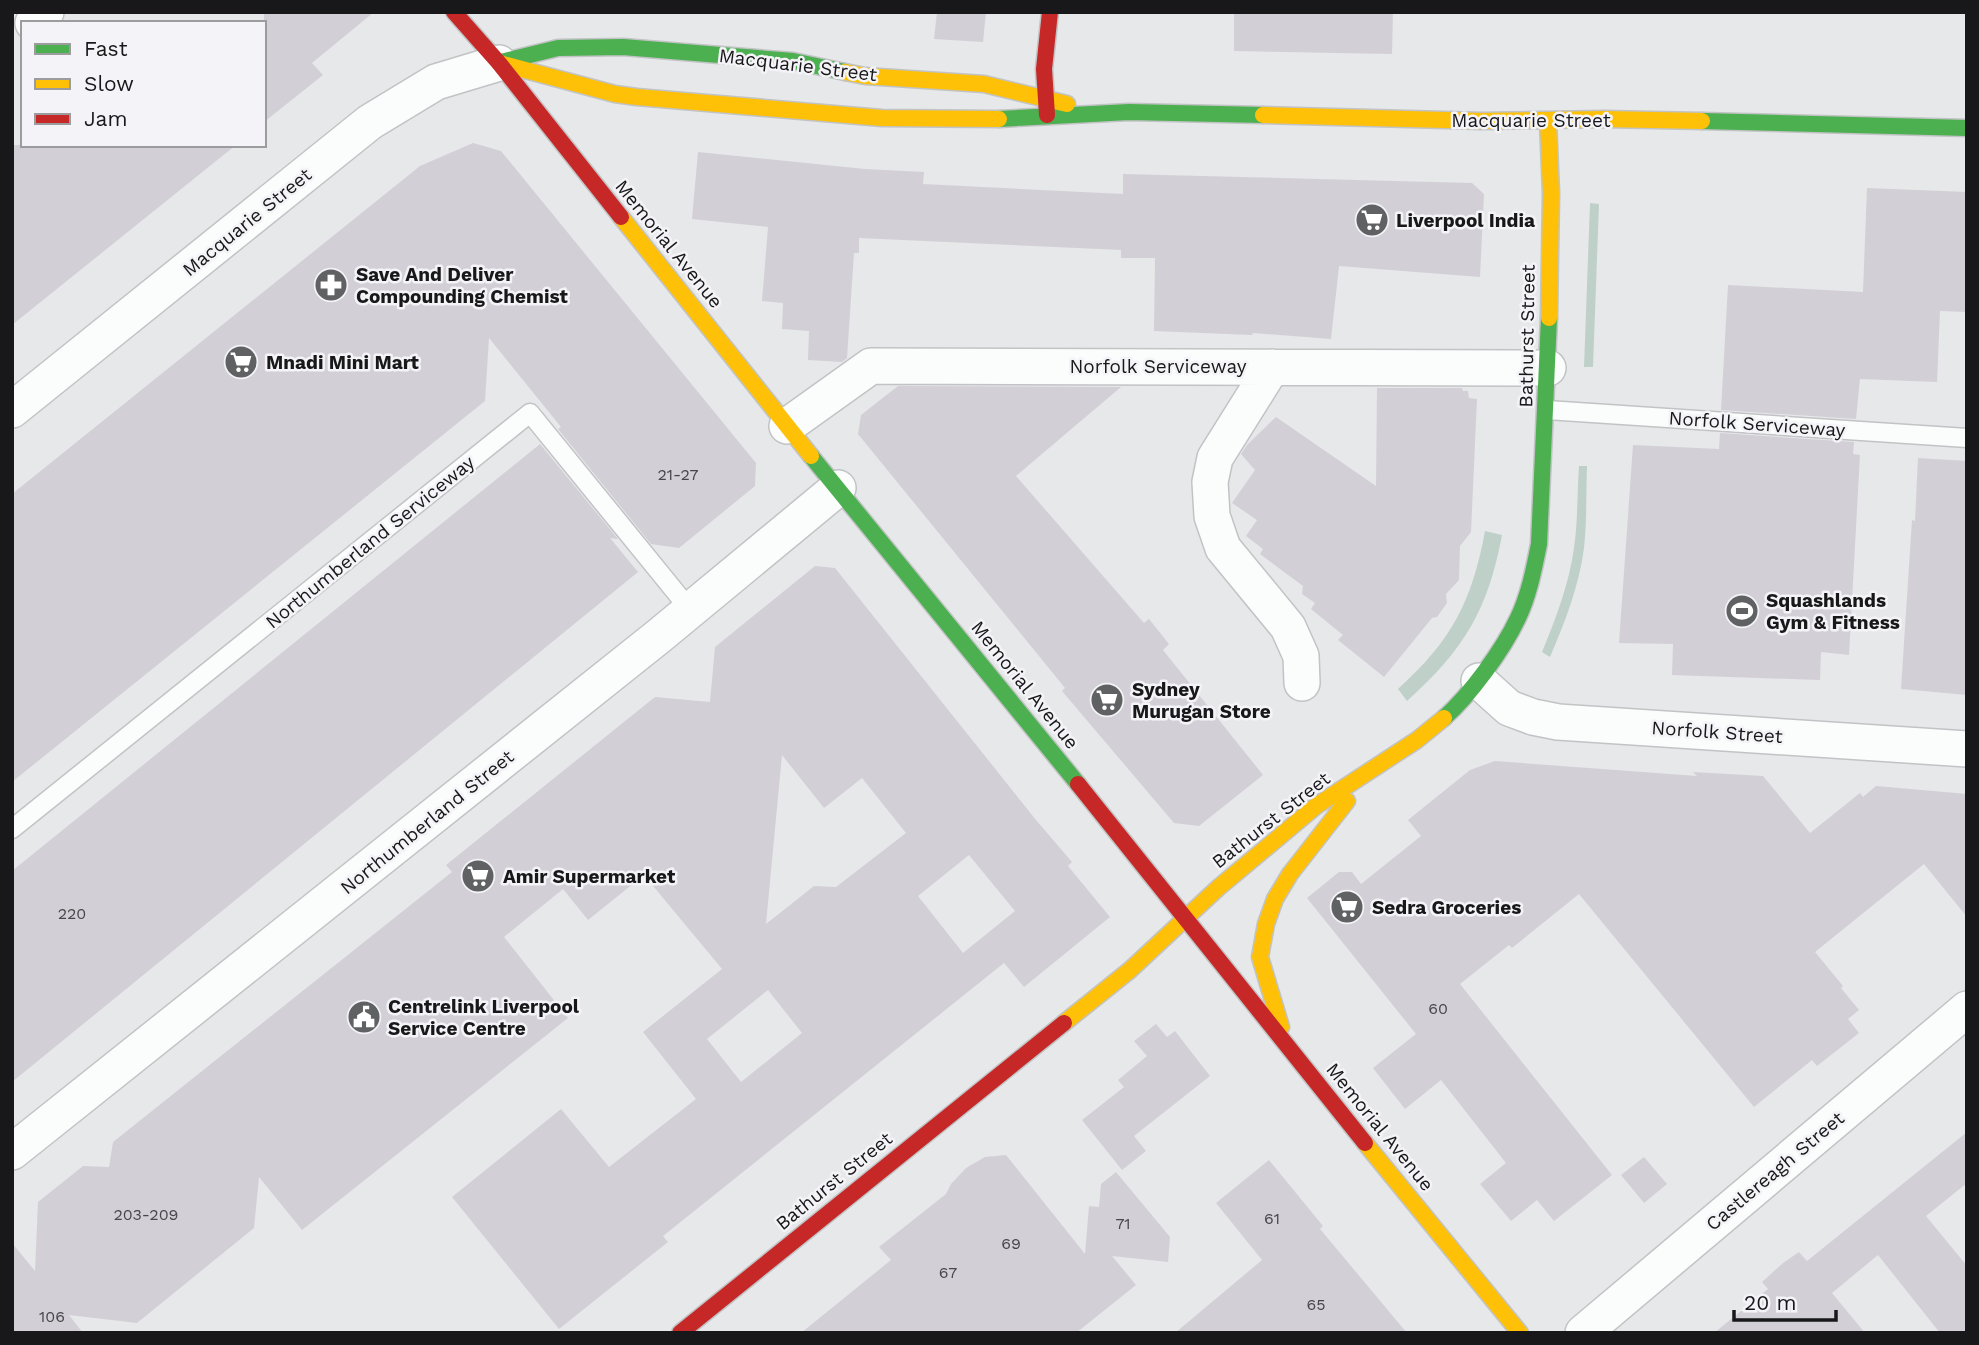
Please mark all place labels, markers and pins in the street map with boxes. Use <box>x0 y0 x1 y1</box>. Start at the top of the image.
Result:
supermarket icon: Liverpool India <box>1353 201 1391 239</box>
place label: Liverpool India <box>1396 209 1535 232</box>
place label: Save And Deliver Compounding Chemist <box>356 263 569 308</box>
pharmacy icon: Save And Deliver Compounding Chemist <box>312 266 350 304</box>
supermarket icon: Mnadi Mini Mart <box>222 343 260 381</box>
place label: Mnadi Mini Mart <box>266 351 420 374</box>
place label: Squashlands Gym & Fitness <box>1766 589 1900 634</box>
sports icon: Squashlands Gym & Fitness <box>1723 592 1761 630</box>
place label: Sydney Murugan Store <box>1132 678 1271 723</box>
supermarket icon: Sydney Murugan Store <box>1088 681 1126 719</box>
supermarket icon: Amir Supermarket <box>459 857 497 895</box>
place label: Amir Supermarket <box>503 865 676 888</box>
supermarket icon: Sedra Groceries <box>1328 888 1366 926</box>
place label: Sedra Groceries <box>1372 896 1521 919</box>
place label: Centrelink Liverpool Service Centre <box>388 995 580 1040</box>
public building icon: Centrelink Liverpool Service Centre <box>345 998 383 1036</box>

